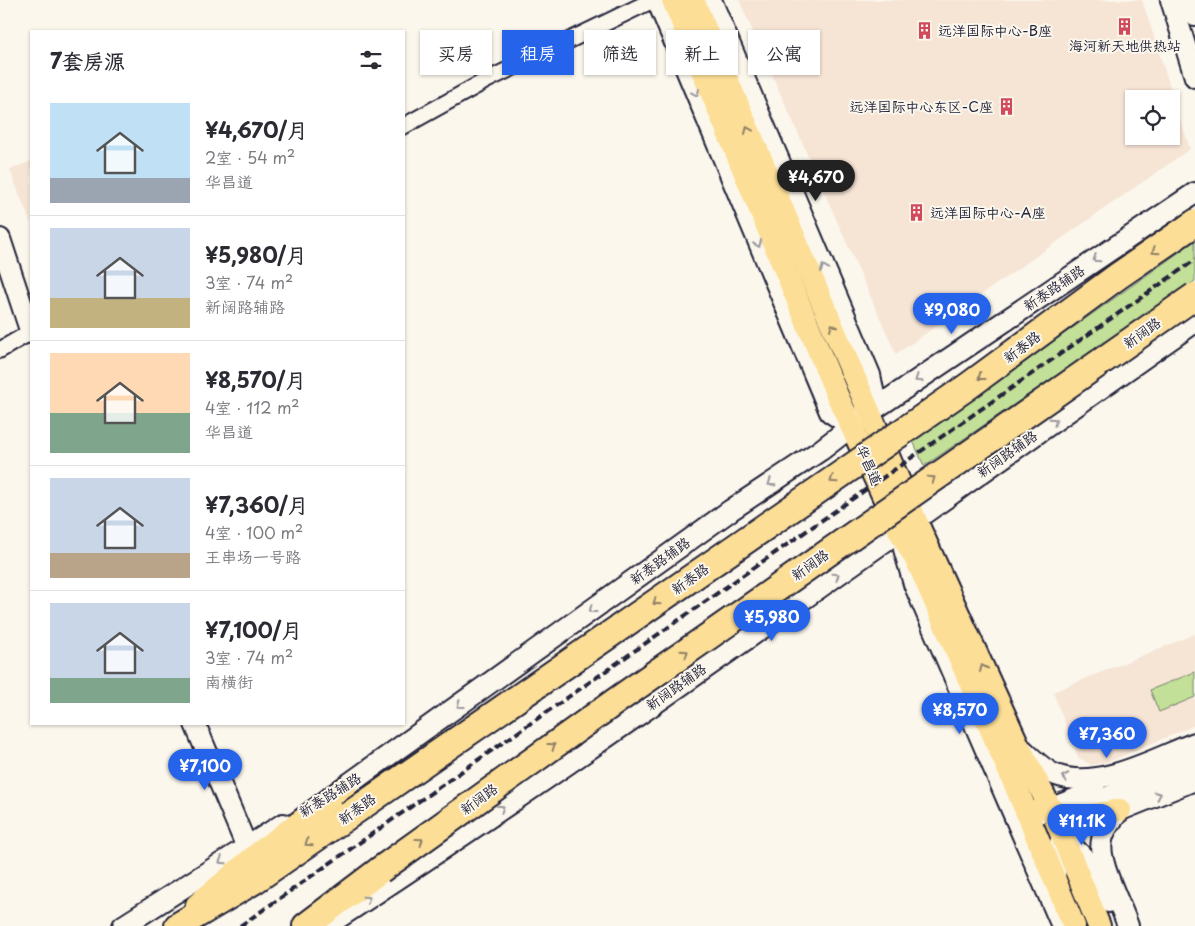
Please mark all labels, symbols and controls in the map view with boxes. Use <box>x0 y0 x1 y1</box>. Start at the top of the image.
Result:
building icon: 海河新天地供热站 <box>1115 16 1135 36</box>
place label: 远洋国际中心-B座 <box>938 20 1052 41</box>
building icon: 远洋国际中心-B座 <box>914 21 934 41</box>
chip: 买房 <box>420 30 492 75</box>
chip: 租房 <box>502 30 574 75</box>
chip: 筛选 <box>584 30 656 75</box>
chip: 新上 <box>666 30 738 75</box>
chip: 公寓 <box>748 30 820 75</box>
place label: 海河新天地供热站 <box>1069 35 1181 56</box>
text: 7套房源 <box>50 44 125 76</box>
icon: filters <box>357 46 385 74</box>
one-way arrow <box>690 89 700 97</box>
map controls <box>1125 90 1180 145</box>
button: locate <box>1125 90 1180 145</box>
place label: 远洋国际中心东区-C座 <box>849 96 993 117</box>
building icon: 远洋国际中心东区-C座 <box>997 97 1017 117</box>
text: ¥4,670/月 <box>205 113 308 145</box>
icon: home <box>90 123 150 183</box>
one-way arrow <box>743 126 754 135</box>
text: 2室 · 54 m² <box>205 145 295 169</box>
pin: ¥4,670 <box>775 160 857 202</box>
text: ¥4,670 <box>788 164 844 188</box>
text: 华昌道 <box>205 169 253 193</box>
place label: 远洋国际中心-A座 <box>930 202 1045 223</box>
building icon: 远洋国际中心-A座 <box>906 203 926 223</box>
text: ¥5,980/月 <box>205 238 307 270</box>
one-way arrow <box>753 239 763 247</box>
one-way arrow <box>1151 245 1161 254</box>
icon: home <box>90 248 150 308</box>
one-way arrow <box>1093 253 1102 262</box>
street label: 新泰路辅路 <box>1019 259 1089 316</box>
one-way arrow <box>820 264 831 273</box>
text: 3室 · 74 m² <box>205 270 293 294</box>
pin: ¥9,080 <box>911 292 993 335</box>
text: 新阔路辅路 <box>205 294 285 318</box>
text: ¥9,080 <box>924 297 980 321</box>
street label: 新阔路 <box>1118 312 1165 353</box>
one-way arrow <box>829 323 840 332</box>
street label: 新泰路 <box>999 326 1045 368</box>
text: ¥8,570/月 <box>205 363 306 395</box>
one-way arrow <box>977 371 987 380</box>
icon: home <box>90 373 150 433</box>
one-way arrow <box>914 373 924 382</box>
text: 4室 · 112 m² <box>205 395 300 419</box>
one-way arrow <box>1048 418 1058 427</box>
text: 华昌道 <box>205 419 253 443</box>
street label: 新阔路辅路 <box>972 425 1041 482</box>
street label: 华昌道 <box>851 441 888 488</box>
one-way arrow <box>829 474 839 483</box>
one-way arrow <box>927 476 936 485</box>
one-way arrow <box>768 477 777 486</box>
text: ¥7,360/月 <box>205 488 309 520</box>
icon: home <box>90 498 150 558</box>
text: 4室 · 100 m² <box>205 520 303 544</box>
street label: 新泰路辅路 <box>627 534 693 588</box>
text: 王串场一号路 <box>205 544 301 568</box>
street label: 新阔路 <box>786 544 833 585</box>
street label: 新泰路 <box>668 560 712 598</box>
one-way arrow <box>830 573 840 582</box>
one-way arrow <box>653 596 662 606</box>
pin: ¥5,980 <box>731 600 813 642</box>
one-way arrow <box>588 604 598 613</box>
text: ¥5,980 <box>744 604 800 628</box>
text: ¥7,100/月 <box>205 613 302 645</box>
icon: home <box>90 623 150 683</box>
text: 3室 · 74 m² <box>205 645 293 669</box>
one-way arrow <box>679 650 689 659</box>
street label: 新阔路辅路 <box>641 658 710 715</box>
one-way arrow <box>979 664 990 673</box>
text: 南横街 <box>205 669 253 693</box>
pin: ¥8,570 <box>919 692 1001 735</box>
text: ¥8,570 <box>933 697 987 721</box>
one-way arrow <box>456 699 466 708</box>
pin: ¥7,360 <box>1066 716 1148 759</box>
text: ¥7,360 <box>1079 721 1135 745</box>
one-way arrow <box>546 744 555 752</box>
pin: ¥7,100 <box>164 748 246 791</box>
text: ¥7,100 <box>179 753 231 777</box>
street label: 新泰路辅路 <box>296 769 364 821</box>
one-way arrow <box>1061 772 1070 783</box>
street label: 新阔路 <box>456 778 502 819</box>
street label: 新泰路 <box>335 790 379 828</box>
one-way arrow <box>1153 791 1162 801</box>
pin: ¥11.1K <box>1041 804 1123 846</box>
one-way arrow <box>495 805 505 814</box>
text: ¥11.1K <box>1058 808 1106 832</box>
one-way arrow <box>305 837 314 846</box>
one-way arrow <box>414 838 424 847</box>
one-way arrow <box>218 855 227 865</box>
one-way arrow <box>361 896 370 906</box>

